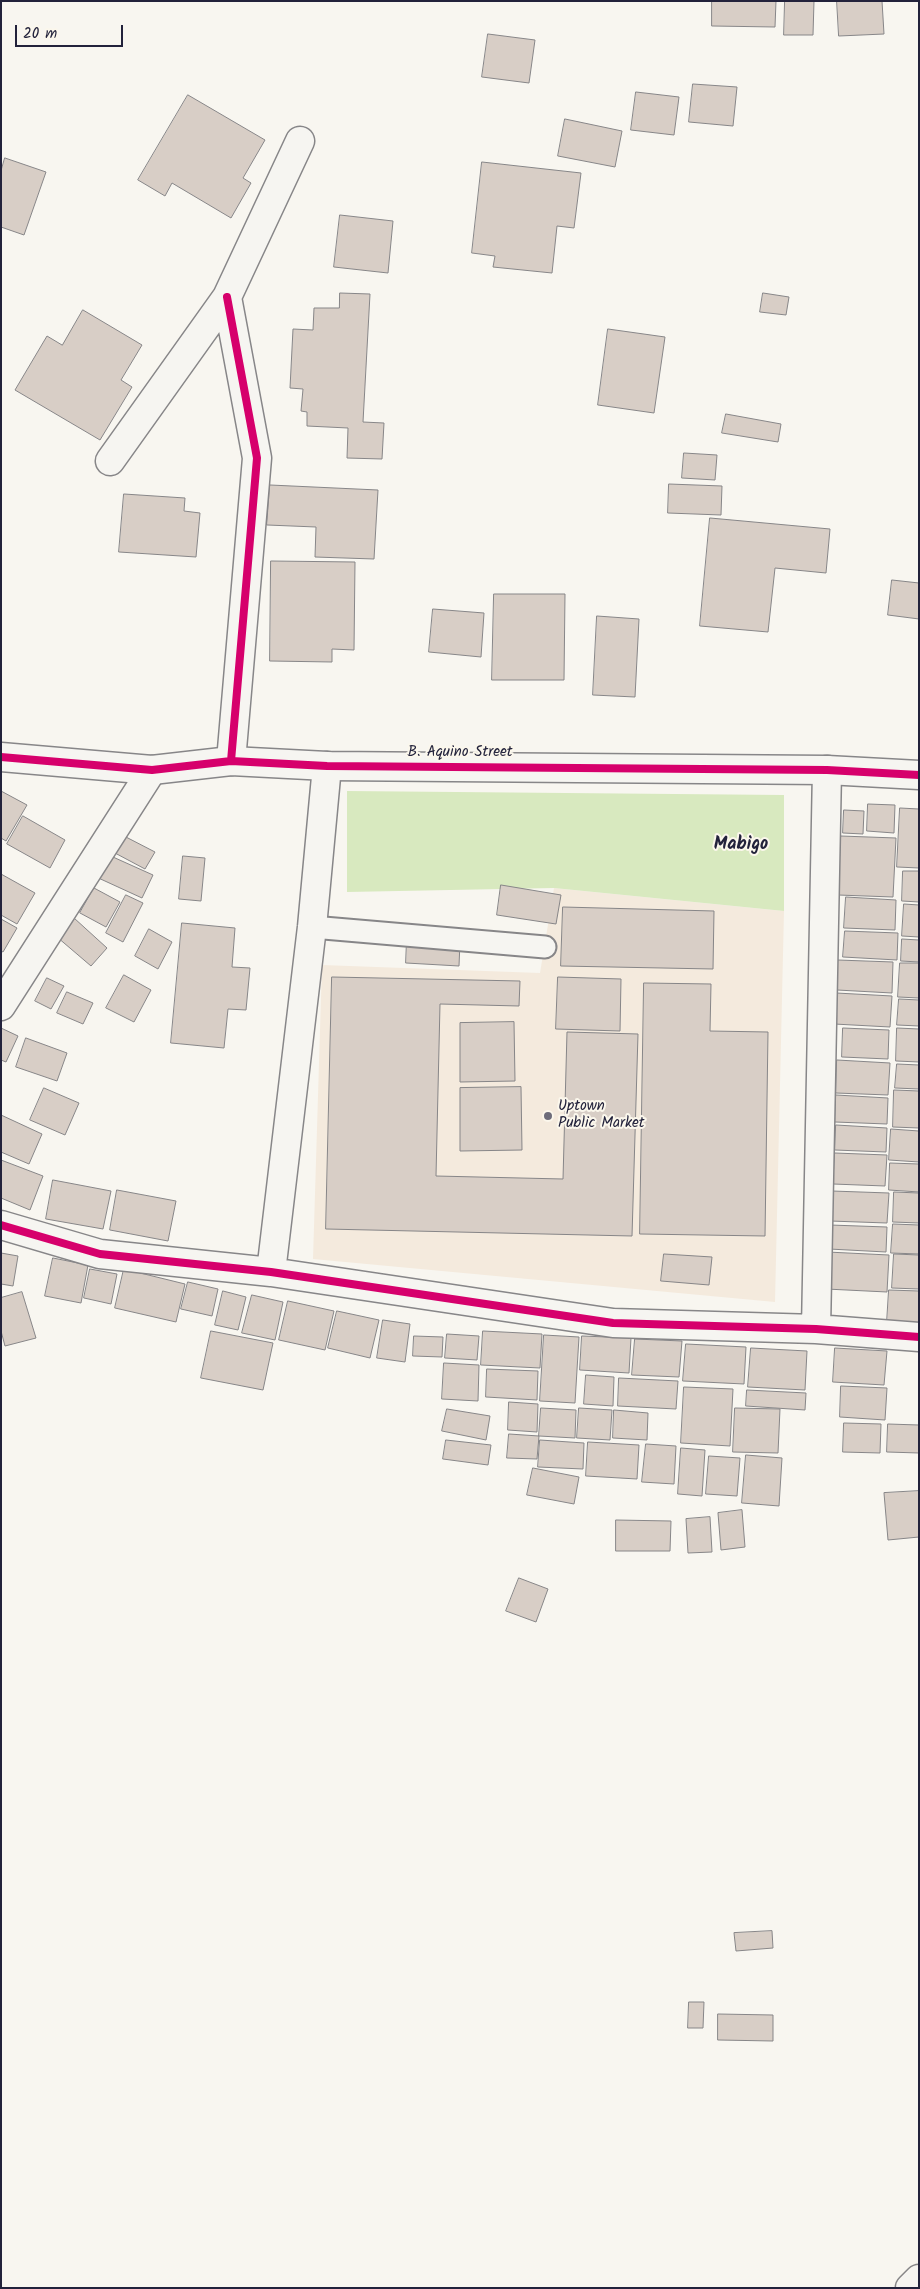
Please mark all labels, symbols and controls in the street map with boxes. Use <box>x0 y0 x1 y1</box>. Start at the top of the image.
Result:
scale bar <box>18 15 125 47</box>
text: 20 m <box>23 22 57 46</box>
street label: B. Aquino Street <box>408 744 512 762</box>
district label: Mabigo <box>714 835 768 857</box>
place label: Uptown Public Market <box>558 1098 645 1133</box>
marker: Uptown Public Market <box>542 1110 554 1122</box>

